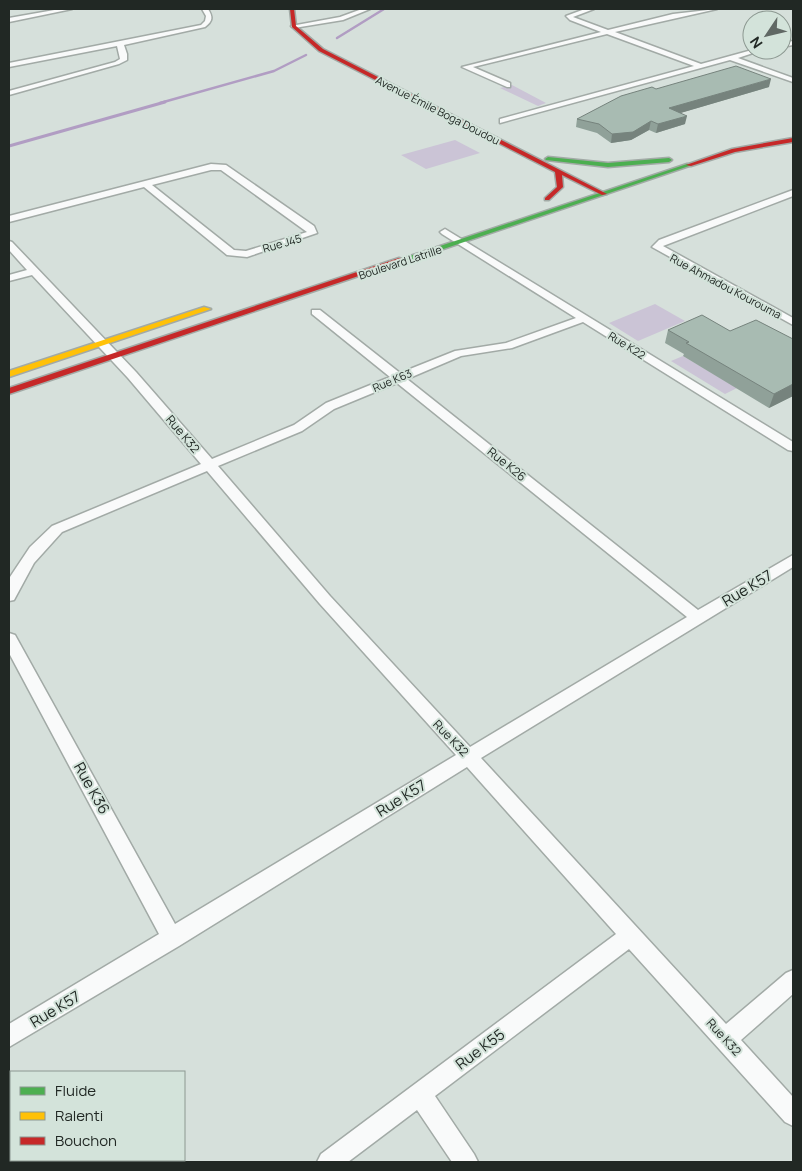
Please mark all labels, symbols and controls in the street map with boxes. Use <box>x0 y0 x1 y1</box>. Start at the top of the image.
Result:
north arrow <box>742 10 792 60</box>
text: N <box>745 33 767 52</box>
street label: Avenue Émile Boga Doudou <box>373 72 503 148</box>
street label: Rue J45 <box>261 230 303 256</box>
street label: Boulevard Latrille <box>356 241 444 283</box>
street label: Rue Ahmadou Kourouma <box>668 250 784 322</box>
street label: Rue K22 <box>606 328 648 362</box>
street label: Rue K63 <box>370 365 414 395</box>
street label: Rue K32 <box>162 411 204 457</box>
street label: Rue K26 <box>484 443 530 485</box>
street label: Rue K57 <box>718 565 776 611</box>
street label: Rue K32 <box>429 716 473 760</box>
street label: Rue K36 <box>69 758 115 818</box>
street label: Rue K57 <box>372 774 430 822</box>
street label: Rue K57 <box>26 986 84 1032</box>
street label: Rue K32 <box>703 1015 745 1059</box>
street label: Rue K55 <box>451 1024 509 1074</box>
legend <box>10 1071 185 1161</box>
text: Fluide <box>55 1080 96 1101</box>
text: Ralenti <box>55 1105 103 1126</box>
text: Bouchon <box>55 1130 117 1151</box>

